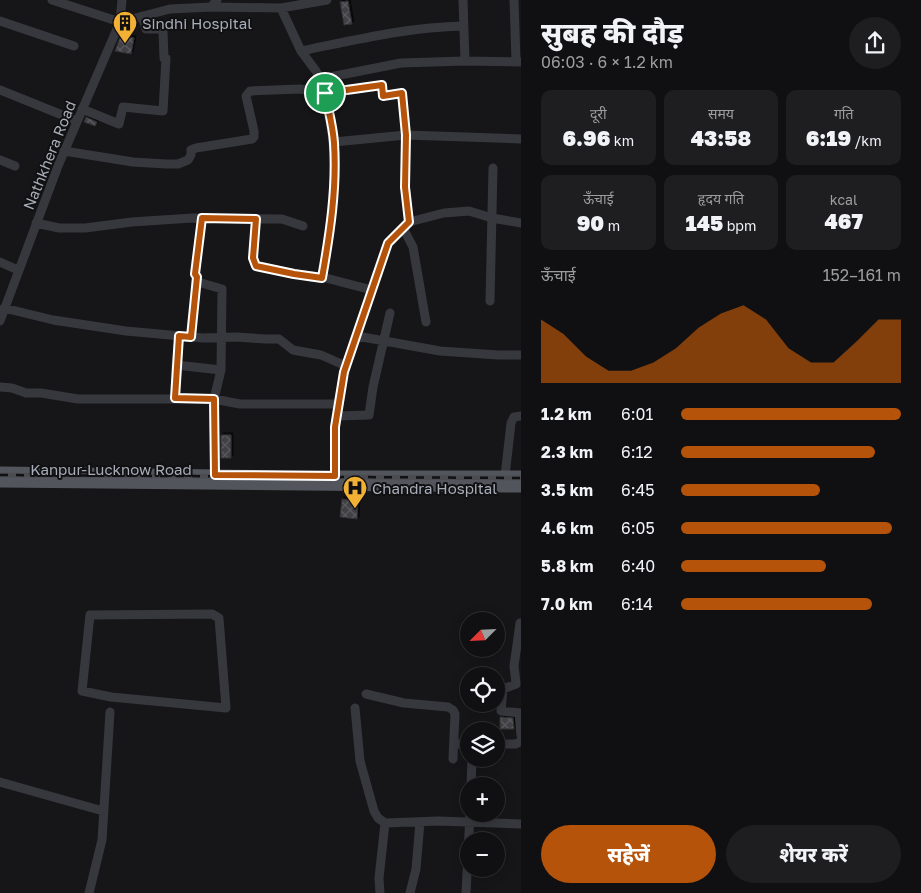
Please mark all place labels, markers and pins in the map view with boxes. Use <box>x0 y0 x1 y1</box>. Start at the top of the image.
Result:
building icon: Sindhi Hospital <box>112 10 138 44</box>
place label: Sindhi Hospital <box>142 14 252 32</box>
pin <box>304 72 346 114</box>
hospital icon: Chandra Hospital <box>342 475 368 509</box>
place label: Chandra Hospital <box>372 479 497 497</box>

